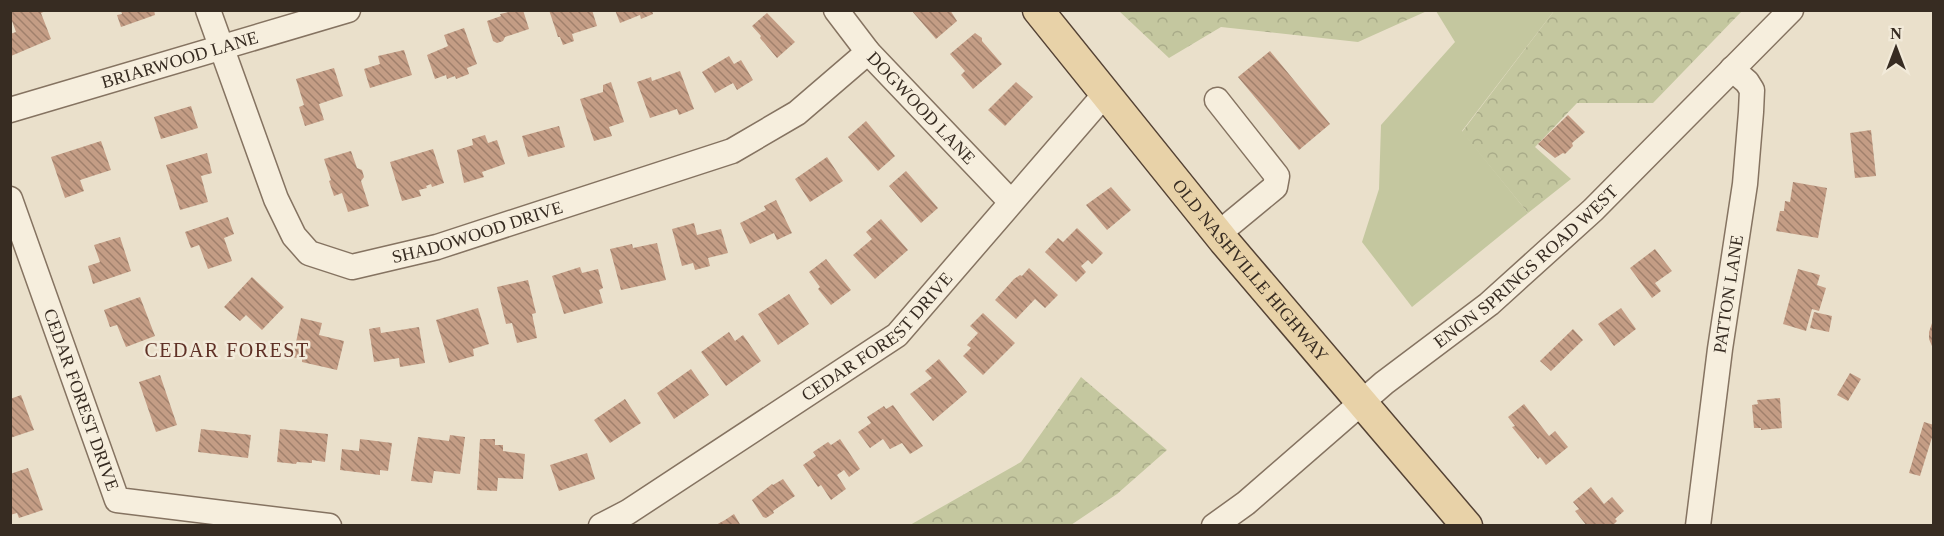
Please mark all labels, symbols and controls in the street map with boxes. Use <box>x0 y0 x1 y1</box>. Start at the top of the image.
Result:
north arrow <box>1866 18 1926 78</box>
text: N <box>1890 25 1902 42</box>
street label: BRIARWOOD LANE <box>99 27 260 92</box>
street label: DOGWOOD LANE <box>863 48 979 168</box>
street label: OLD NASHVILLE HIGHWAY <box>1168 175 1332 366</box>
street label: ENON SPRINGS ROAD WEST <box>1430 181 1622 352</box>
street label: SHADOWOOD DRIVE <box>390 197 565 267</box>
street label: PATTON LANE <box>1709 233 1747 355</box>
street label: CEDAR FOREST DRIVE <box>798 268 956 405</box>
street label: CEDAR FOREST DRIVE <box>40 306 123 493</box>
district label: CEDAR FOREST <box>144 339 310 361</box>

